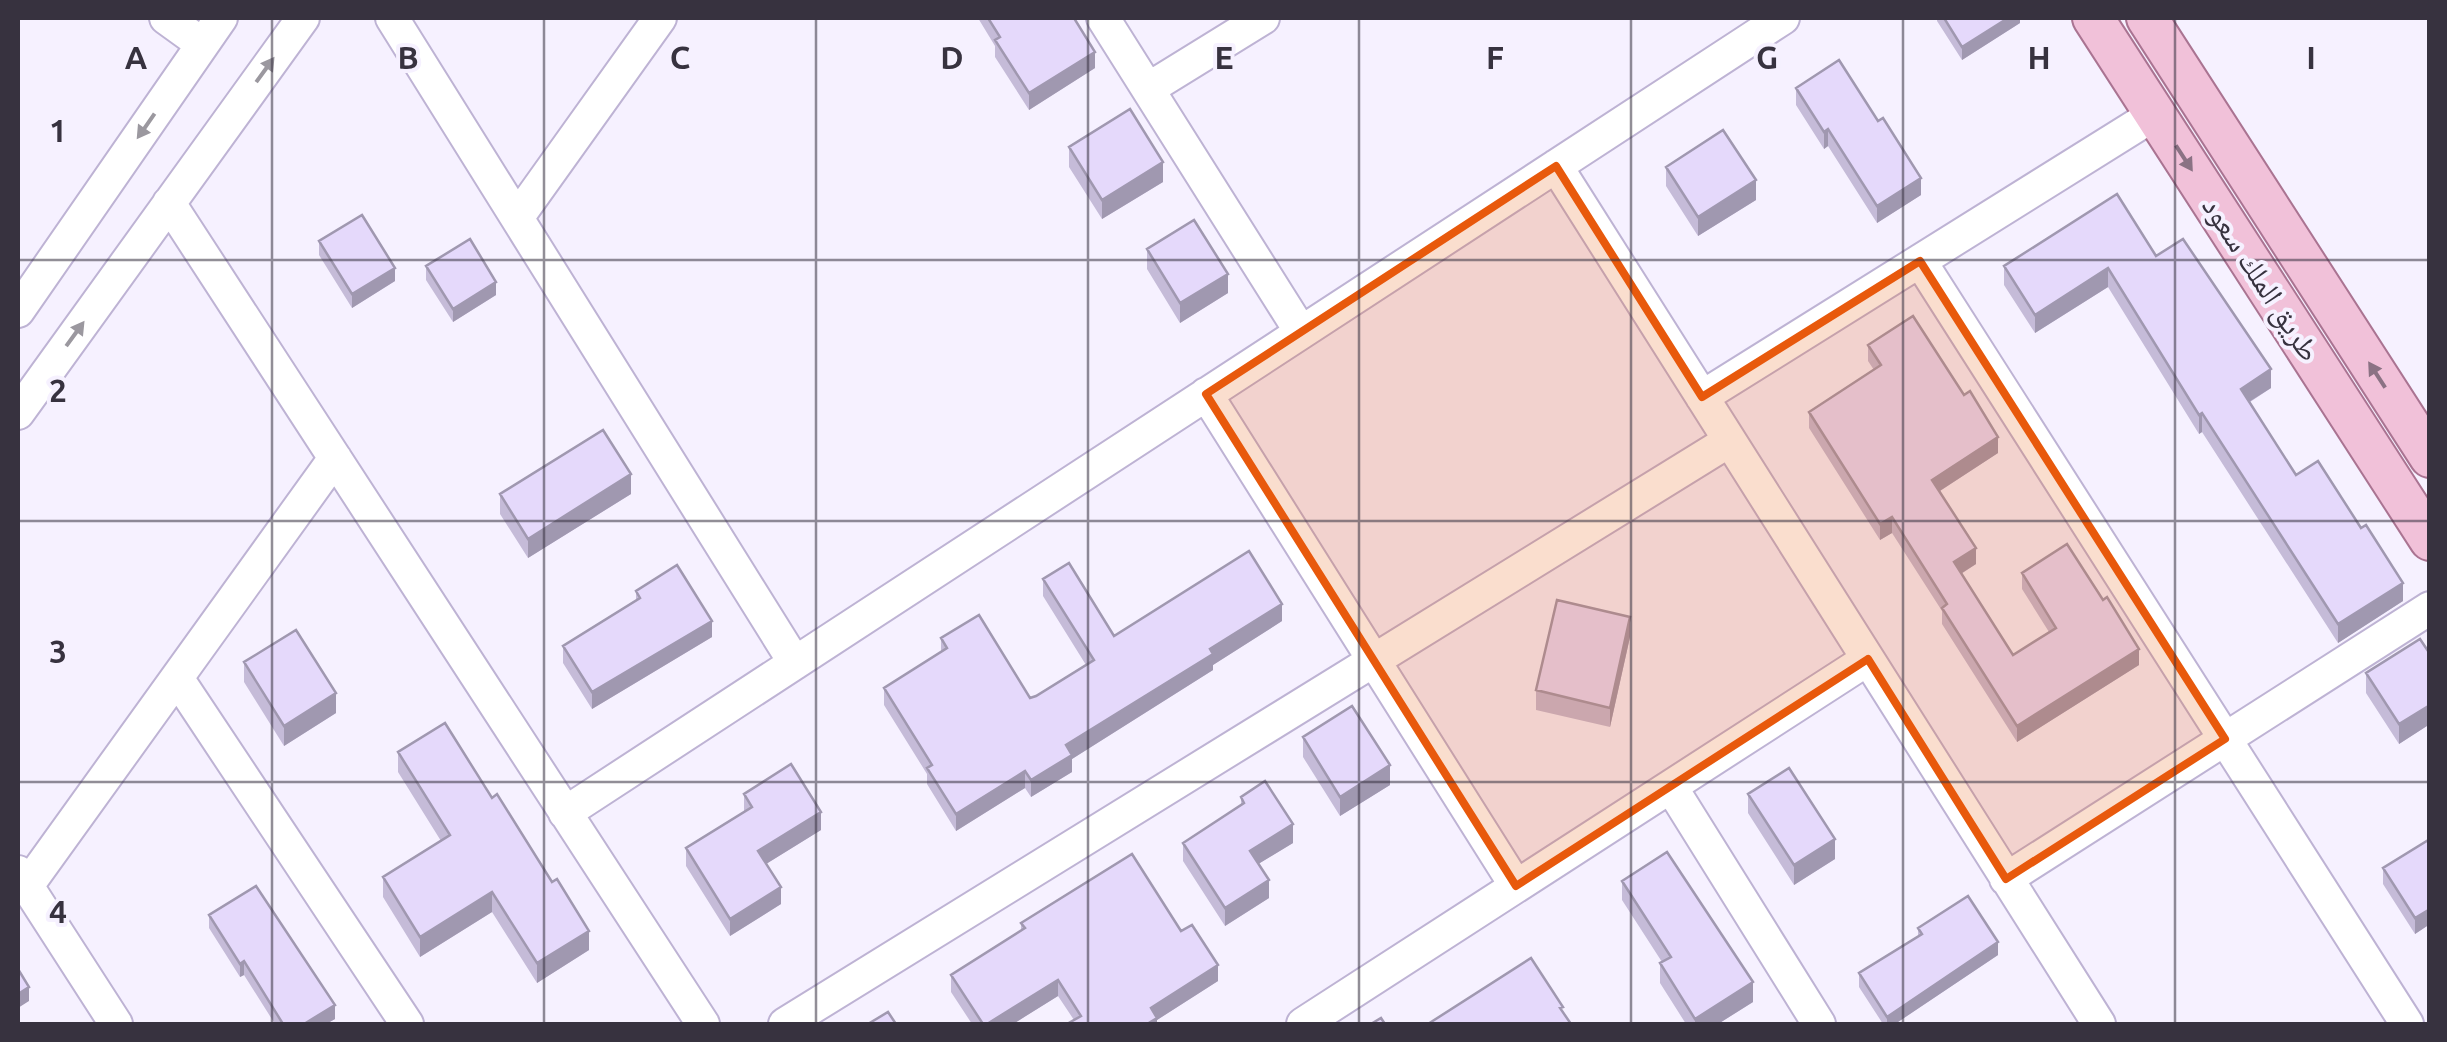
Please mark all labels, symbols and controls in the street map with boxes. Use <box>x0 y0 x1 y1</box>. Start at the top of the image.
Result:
text: A <box>125 39 148 75</box>
text: B <box>397 39 419 75</box>
text: C <box>670 39 690 75</box>
text: D <box>940 39 964 75</box>
text: E <box>1214 39 1234 75</box>
text: F <box>1486 39 1504 75</box>
text: G <box>1756 39 1778 75</box>
text: H <box>2027 39 2051 75</box>
text: I <box>2306 39 2316 75</box>
one-way arrow <box>255 57 274 84</box>
text: 1 <box>49 112 67 148</box>
one-way arrow <box>137 113 155 140</box>
one-way arrow <box>2174 145 2192 172</box>
street label: طريق الملك سعود <box>2194 190 2328 368</box>
one-way arrow <box>64 321 84 347</box>
one-way arrow <box>2368 361 2386 388</box>
text: 2 <box>49 372 67 408</box>
text: 3 <box>49 633 67 669</box>
text: 4 <box>49 893 67 929</box>

